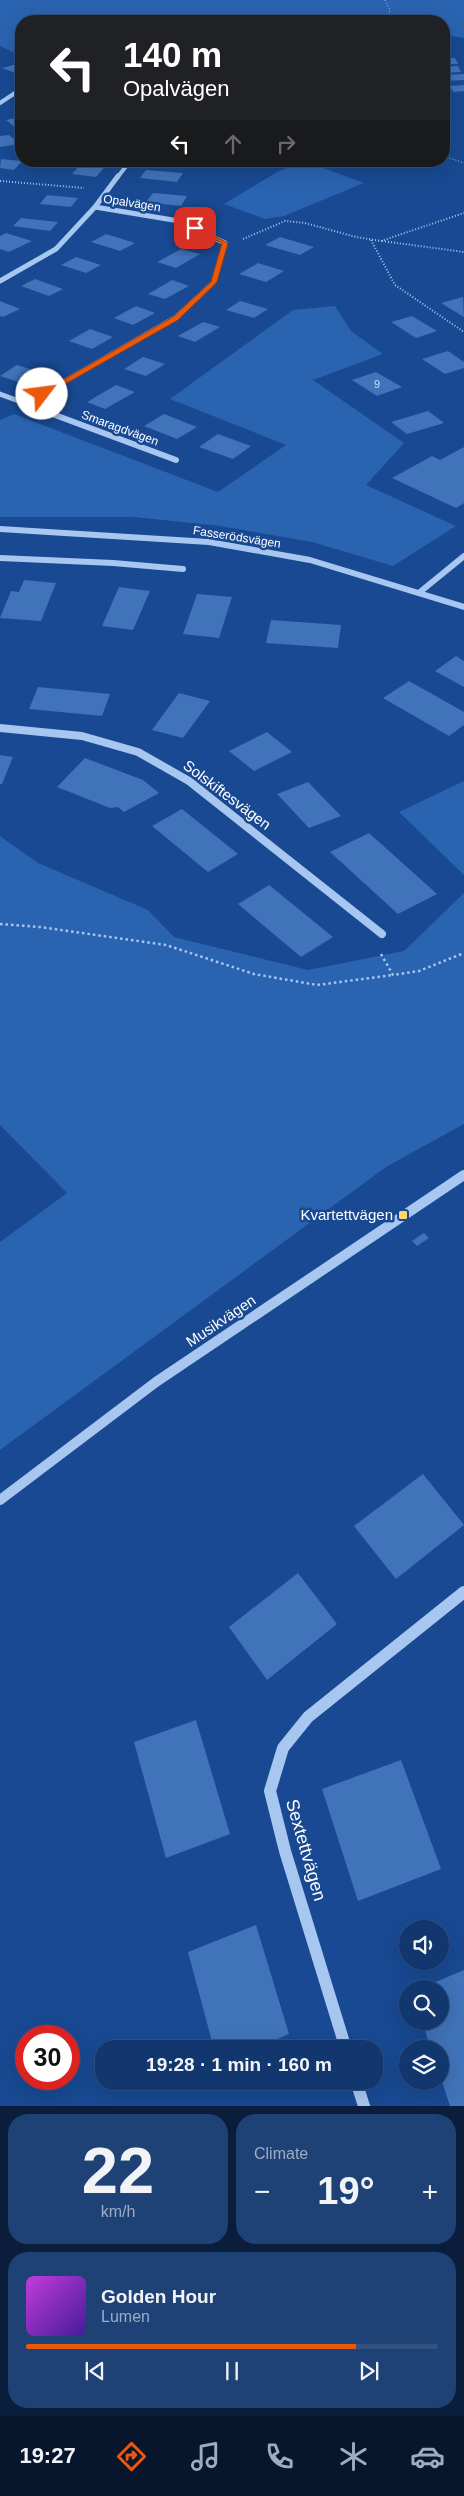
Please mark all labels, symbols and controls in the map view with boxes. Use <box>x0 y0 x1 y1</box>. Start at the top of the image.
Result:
icon: left <box>40 35 105 100</box>
text: 140 m <box>123 35 222 74</box>
text: Opalvägen <box>123 76 229 101</box>
icon: left <box>166 130 194 158</box>
icon: ahead <box>219 130 247 158</box>
icon: right <box>272 130 300 158</box>
street label: Opalvägen <box>102 192 162 214</box>
pin <box>174 207 216 249</box>
icon: arrive <box>181 214 209 242</box>
position arrow <box>15 367 67 419</box>
house number: 9 <box>374 378 380 390</box>
street label: Smaragdvägen <box>79 408 161 448</box>
street label: Fasserödsvägen <box>192 523 282 551</box>
street label: Solskiftesvägen <box>180 756 274 833</box>
place label: Kvartettvägen <box>300 1206 393 1223</box>
marker: Kvartettvägen <box>397 1209 409 1221</box>
street label: Musikvägen <box>183 1291 259 1350</box>
street label: Sextettvägen <box>282 1797 330 1903</box>
map controls <box>399 1920 449 2090</box>
button: sound <box>399 1920 449 1970</box>
button: search <box>399 1980 449 2030</box>
speed limit sign: 30 <box>15 2025 80 2090</box>
button: layers <box>399 2040 449 2090</box>
text: 19:28 · 1 min · 160 m <box>146 2054 332 2075</box>
text: 22 <box>82 2134 154 2207</box>
text: Climate <box>254 2145 308 2162</box>
text: 19° <box>317 2170 375 2212</box>
text: − <box>254 2176 270 2207</box>
text: + <box>422 2176 438 2207</box>
text: km/h <box>101 2203 135 2220</box>
text: Golden Hour <box>101 2286 216 2307</box>
text: Lumen <box>101 2308 150 2325</box>
icon: previous <box>81 2357 109 2385</box>
icon: pause <box>218 2357 246 2385</box>
icon: next <box>355 2357 383 2385</box>
icon: directions <box>114 2439 149 2474</box>
icon: music <box>188 2439 223 2474</box>
icon: phone <box>262 2439 297 2474</box>
icon: climate <box>336 2439 371 2474</box>
icon: car <box>410 2439 445 2474</box>
text: 19:27 <box>19 2443 76 2468</box>

